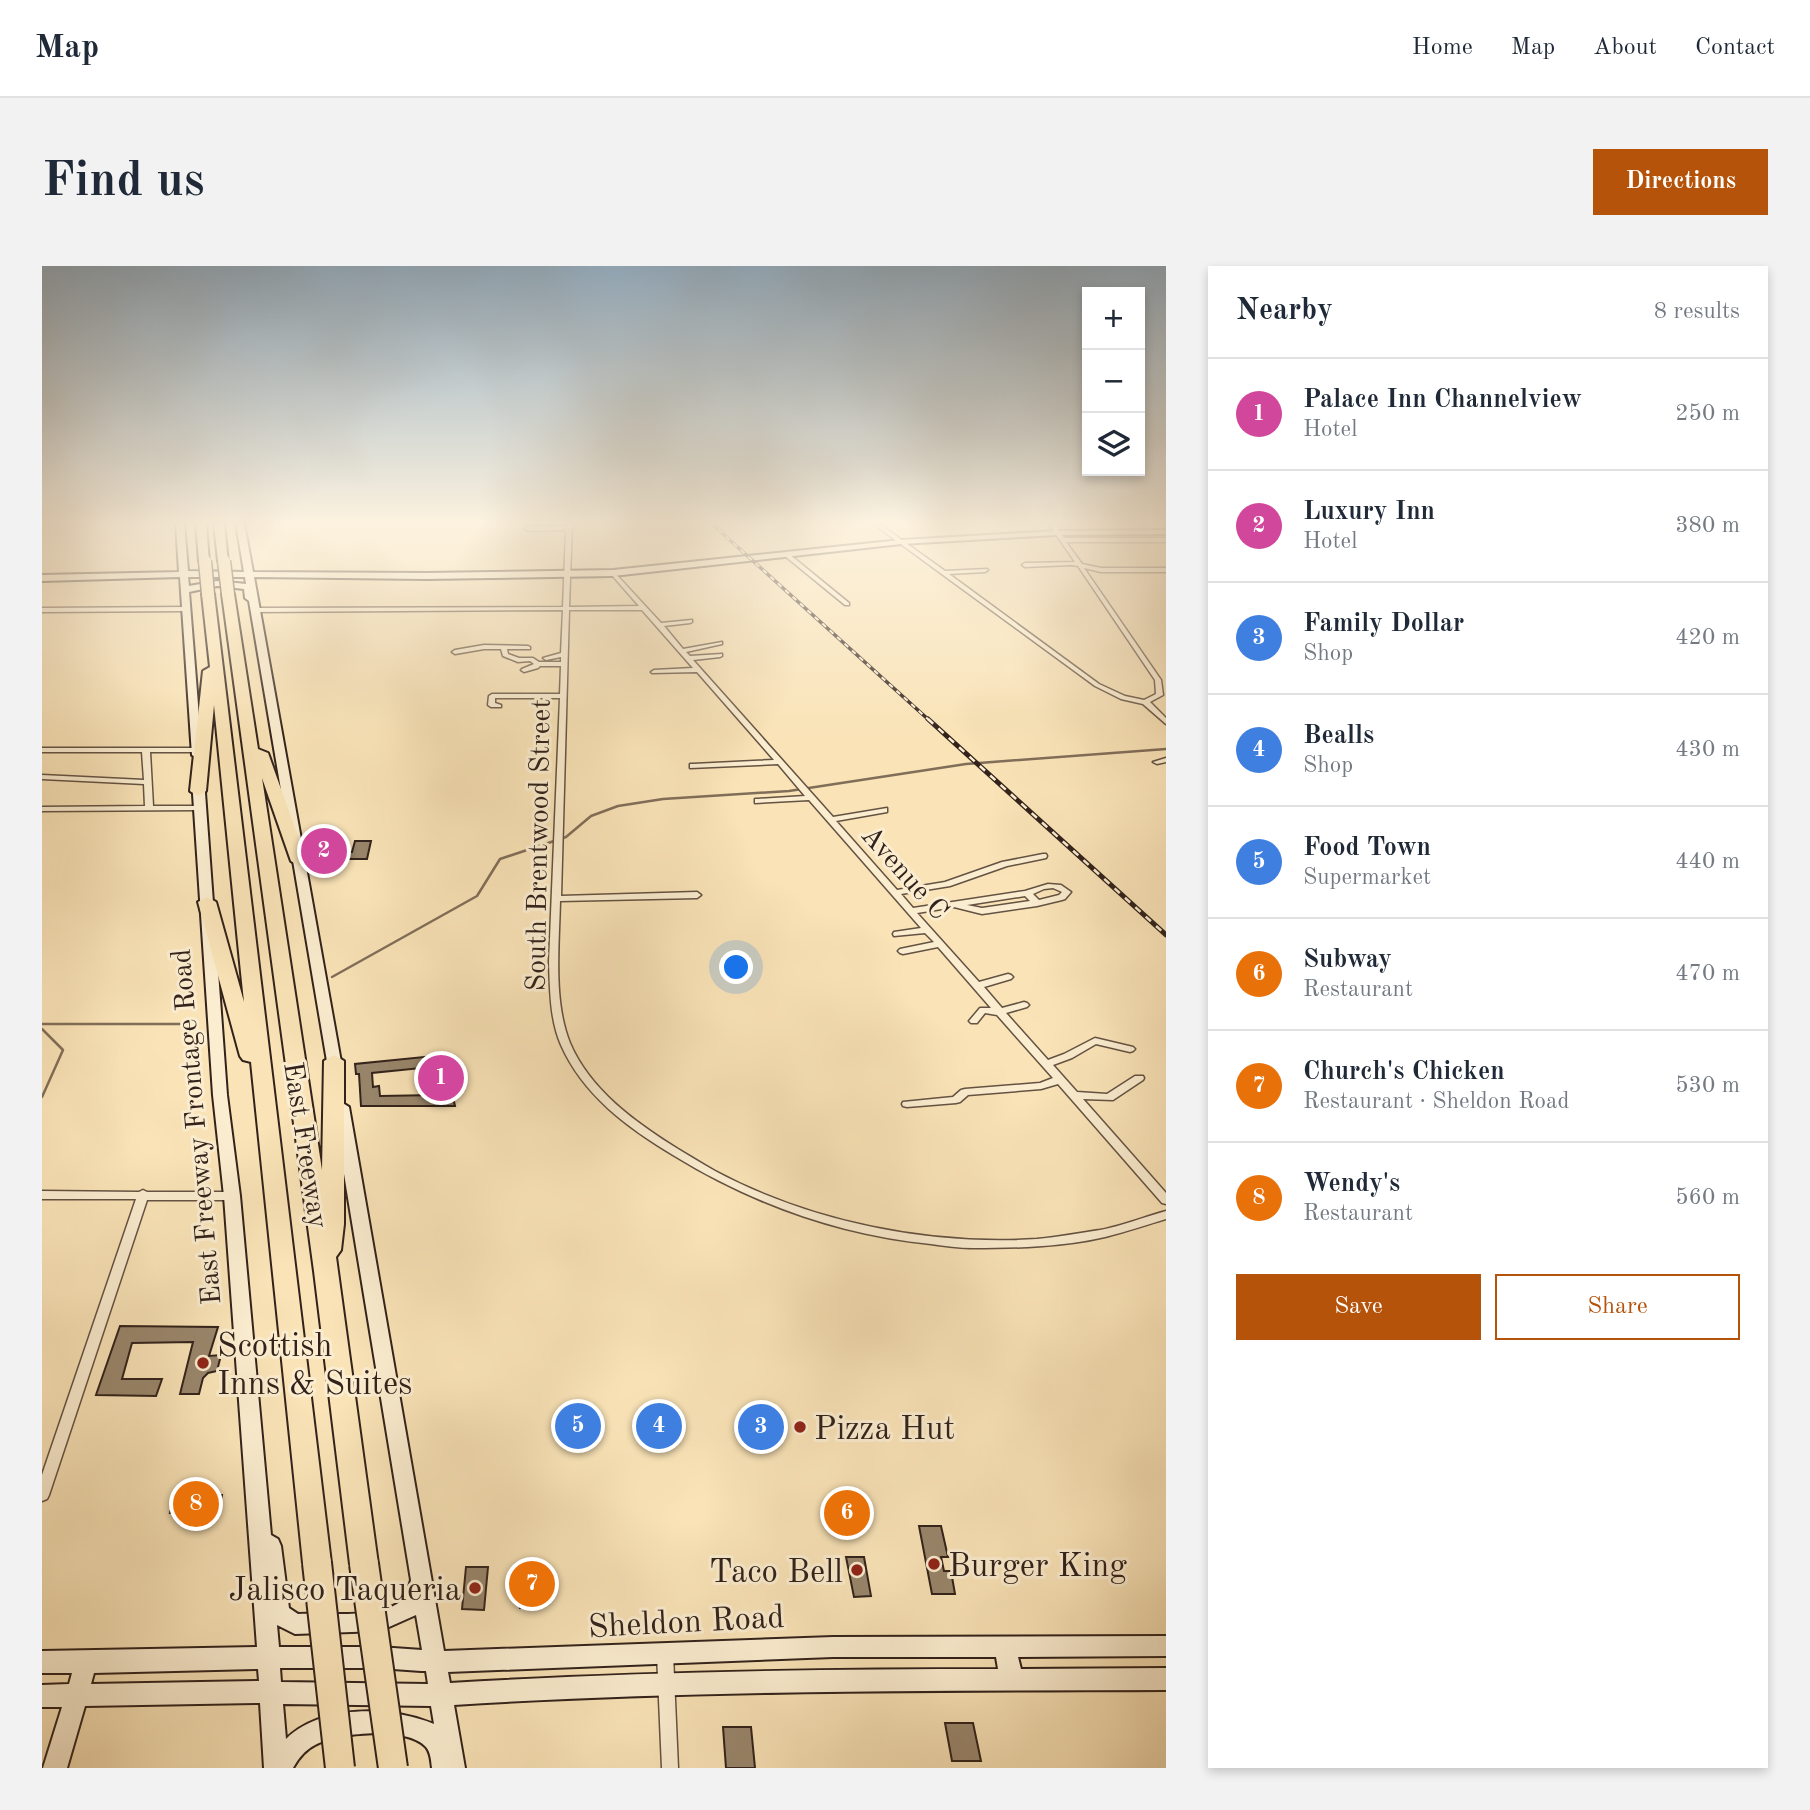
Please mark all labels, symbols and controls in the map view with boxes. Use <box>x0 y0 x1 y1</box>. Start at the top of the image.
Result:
text: Map <box>35 32 99 65</box>
text: Home <box>1412 36 1473 60</box>
text: Map <box>1511 36 1555 60</box>
text: About <box>1593 36 1657 60</box>
text: Contact <box>1695 36 1775 60</box>
button: Directions <box>1593 149 1768 215</box>
text: Find us <box>42 158 205 207</box>
map controls <box>1082 287 1145 476</box>
button: + <box>1082 287 1145 350</box>
text: Nearby <box>1236 296 1333 326</box>
text: 8 results <box>1654 300 1740 323</box>
button: − <box>1082 350 1145 413</box>
text: Palace Inn Channelview <box>1303 387 1582 413</box>
text: 1 <box>1252 402 1266 425</box>
text: 250 m <box>1675 402 1740 425</box>
button: layers <box>1082 413 1145 476</box>
text: Hotel <box>1303 418 1357 441</box>
text: Luxury Inn <box>1303 499 1435 525</box>
text: 2 <box>1252 514 1266 537</box>
text: 380 m <box>1675 514 1740 537</box>
text: Hotel <box>1303 530 1357 553</box>
text: Family Dollar <box>1303 611 1464 637</box>
text: 3 <box>1252 626 1266 649</box>
text: 420 m <box>1675 626 1740 649</box>
text: Shop <box>1303 642 1353 665</box>
street label: South Brentwood Street <box>523 699 557 992</box>
text: Bealls <box>1303 723 1374 749</box>
text: 4 <box>1252 738 1266 761</box>
text: 430 m <box>1675 738 1740 761</box>
text: Shop <box>1303 754 1353 777</box>
street label: Avenue C <box>855 822 953 926</box>
pin: 2 <box>301 825 347 877</box>
text: Food Town <box>1303 835 1431 861</box>
text: 5 <box>1252 850 1266 873</box>
text: 440 m <box>1675 850 1740 873</box>
text: Supermarket <box>1303 866 1431 889</box>
text: Subway <box>1303 947 1392 973</box>
street label: East Freeway Frontage Road <box>168 948 228 1306</box>
your location <box>719 950 753 984</box>
text: 6 <box>1252 962 1266 985</box>
text: 470 m <box>1675 962 1740 985</box>
text: Restaurant <box>1303 978 1413 1001</box>
pin: 1 <box>418 1052 464 1104</box>
text: Church's Chicken <box>1303 1059 1505 1085</box>
street label: East Freeway <box>277 1060 331 1231</box>
text: 7 <box>1252 1074 1266 1097</box>
text: 530 m <box>1675 1074 1740 1097</box>
text: Restaurant · Sheldon Road <box>1303 1090 1569 1113</box>
text: Wendy's <box>1303 1171 1400 1197</box>
text: 8 <box>1252 1186 1266 1209</box>
text: 560 m <box>1675 1186 1740 1209</box>
text: Restaurant <box>1303 1202 1413 1225</box>
button: Save <box>1236 1274 1481 1340</box>
button: Share <box>1495 1274 1740 1340</box>
place label: Scottish Inns & Suites <box>217 1331 412 1402</box>
marker: Scottish Inns & Suites <box>195 1355 211 1371</box>
pin: 5 <box>555 1400 601 1452</box>
pin: 4 <box>636 1400 682 1452</box>
pin: 3 <box>738 1401 784 1453</box>
place label: Pizza Hut <box>814 1414 955 1447</box>
marker: Pizza Hut <box>792 1419 808 1435</box>
pin: 8 <box>173 1478 219 1530</box>
pin: 6 <box>824 1487 870 1539</box>
place label: Burger King <box>948 1551 1127 1584</box>
marker: Burger King <box>926 1556 942 1572</box>
place label: Taco Bell <box>709 1557 843 1590</box>
pin: 7 <box>509 1558 555 1610</box>
marker: Taco Bell <box>849 1562 865 1578</box>
place label: Jalisco Taqueria <box>228 1575 461 1608</box>
marker: Jalisco Taqueria <box>467 1580 483 1596</box>
street label: Sheldon Road <box>587 1602 785 1645</box>

